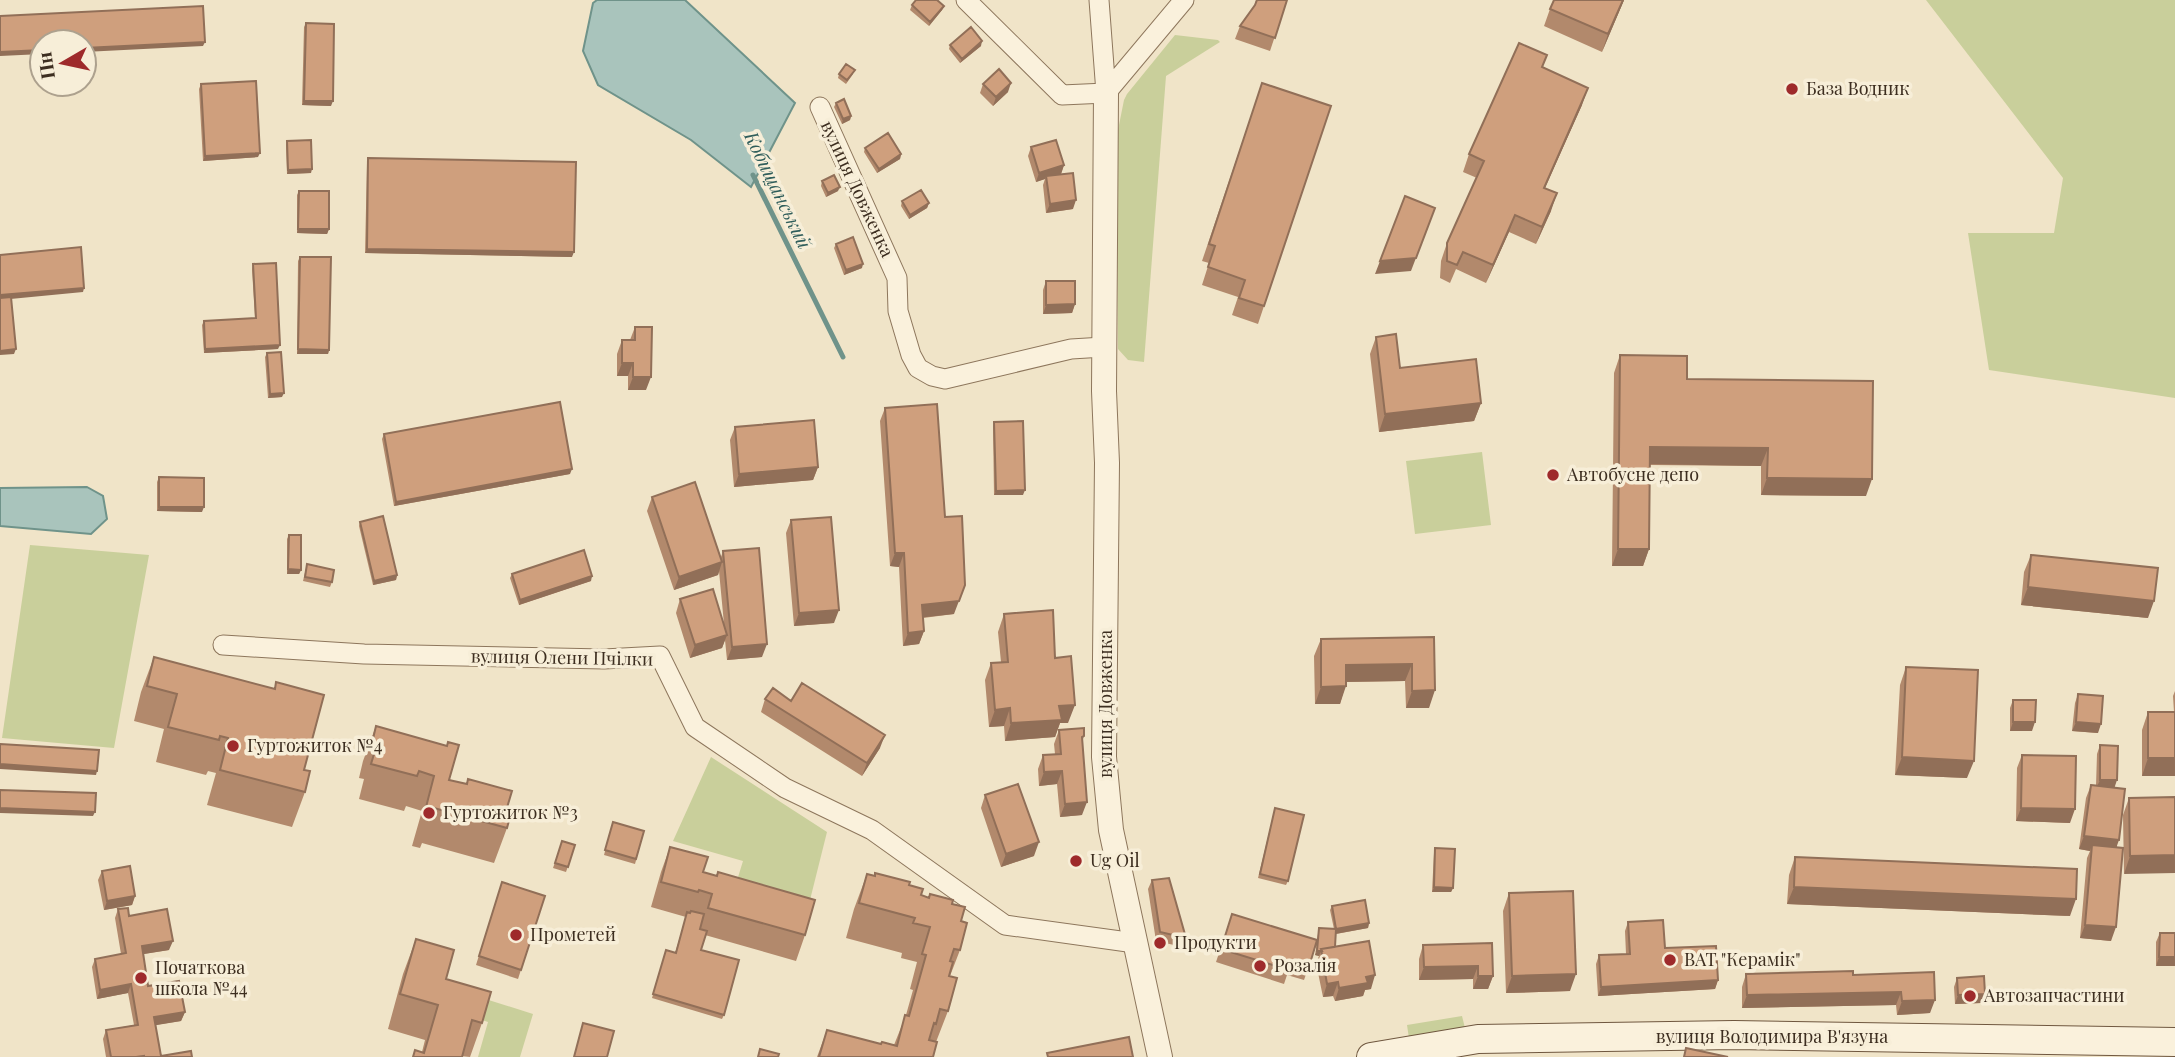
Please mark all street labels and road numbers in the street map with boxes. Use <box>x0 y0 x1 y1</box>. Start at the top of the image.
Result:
street label: вулиця Довженка <box>816 116 900 261</box>
street label: вулиця Довженка <box>1093 630 1117 778</box>
street label: вулиця Олени Пчілки <box>471 643 653 671</box>
street label: вулиця Володимира В'язуна <box>1656 1024 1888 1048</box>

